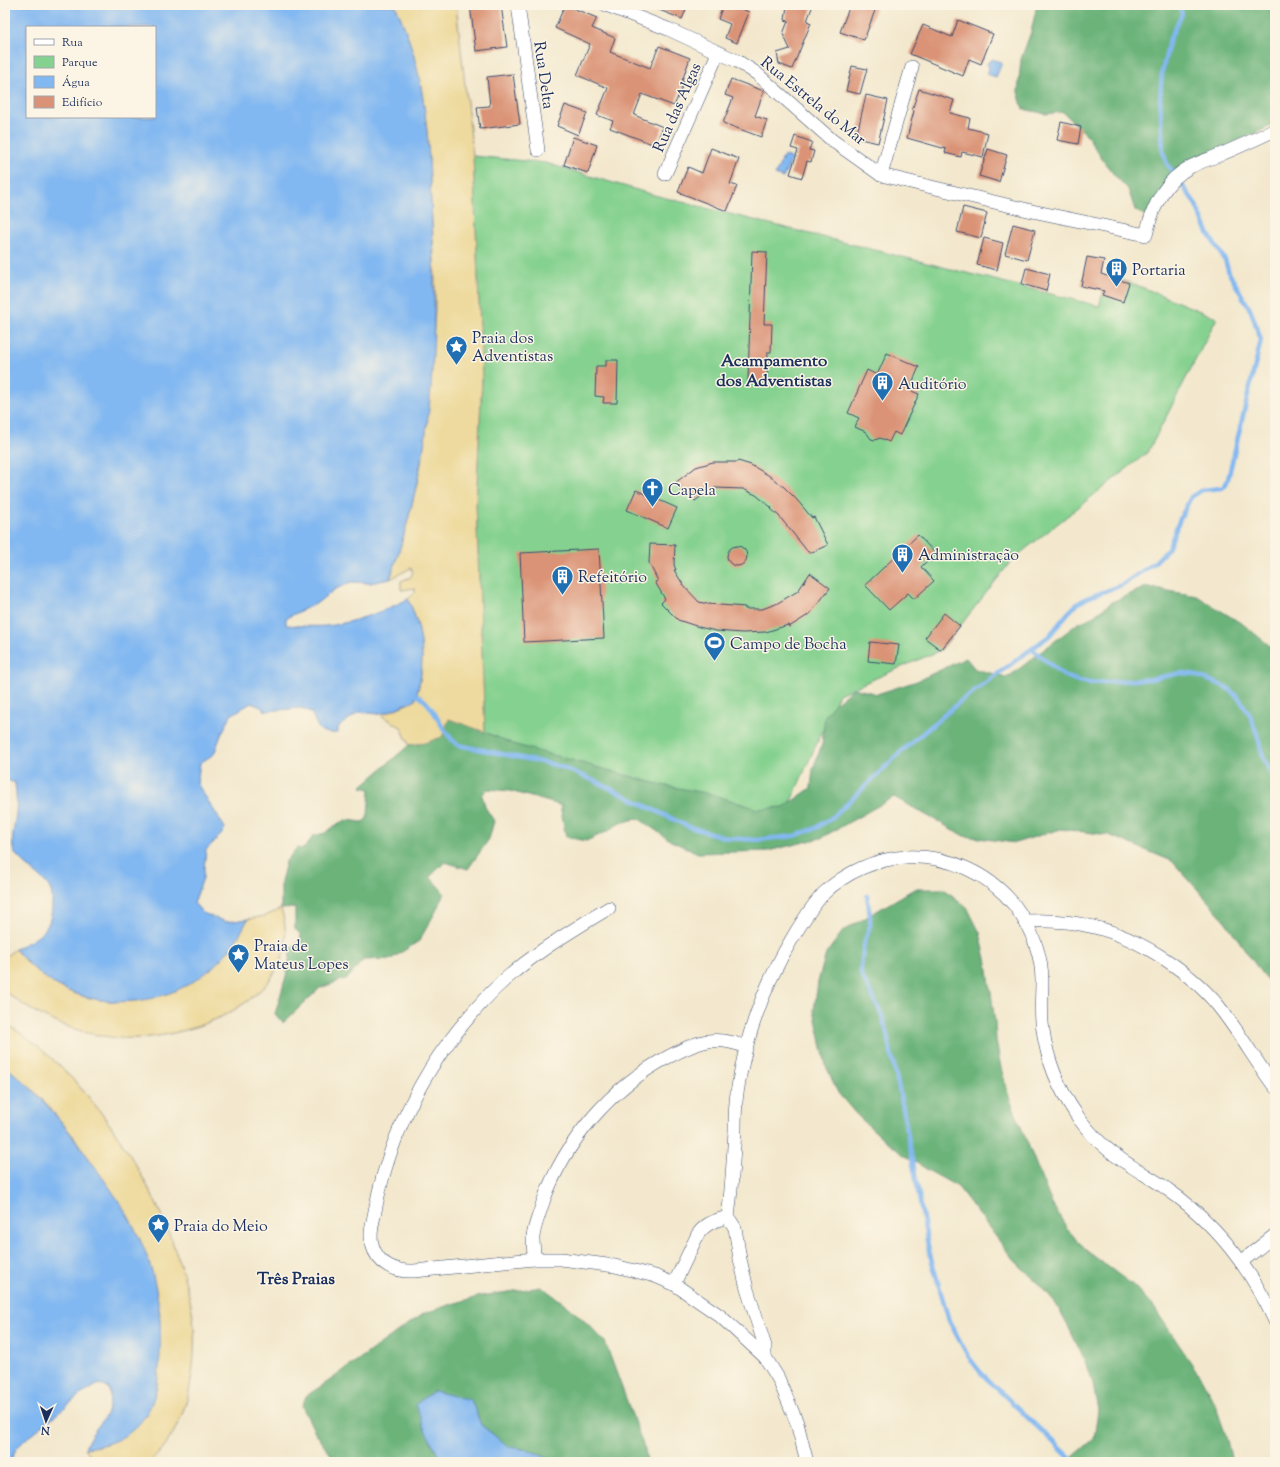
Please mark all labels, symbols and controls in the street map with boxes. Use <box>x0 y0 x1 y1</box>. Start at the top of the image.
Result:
legend <box>26 26 156 118</box>
text: Rua <box>62 34 83 52</box>
street label: Rua Delta <box>526 40 559 111</box>
street label: Rua Estrela do Mar <box>755 52 870 152</box>
text: Parque <box>62 54 98 72</box>
street label: Rua das Algas <box>648 60 708 157</box>
text: Água <box>62 74 90 92</box>
text: Edifício <box>62 94 103 112</box>
building icon: Portaria <box>1103 256 1129 289</box>
place label: Portaria <box>1132 260 1186 283</box>
place label: Praia dos Adventistas <box>472 328 553 369</box>
place icon: Praia dos Adventistas <box>444 333 470 366</box>
district label: Acampamento dos Adventistas <box>716 350 832 394</box>
building icon: Auditório <box>870 370 896 403</box>
place label: Auditório <box>898 374 967 397</box>
church icon: Capela <box>639 476 665 509</box>
place label: Capela <box>668 480 717 503</box>
building icon: Administração <box>889 541 915 574</box>
place label: Administração <box>918 545 1019 568</box>
building icon: Refeitório <box>549 563 575 596</box>
place label: Refeitório <box>578 567 647 590</box>
sports icon: Campo de Bocha <box>701 630 727 663</box>
place label: Campo de Bocha <box>730 634 847 657</box>
place label: Praia de Mateus Lopes <box>254 936 349 977</box>
place icon: Praia de Mateus Lopes <box>226 941 252 974</box>
place icon: Praia do Meio <box>145 1212 171 1245</box>
place label: Praia do Meio <box>174 1216 268 1239</box>
district label: Três Praias <box>257 1268 335 1292</box>
north arrow <box>26 1401 66 1441</box>
text: N <box>41 1422 51 1438</box>

